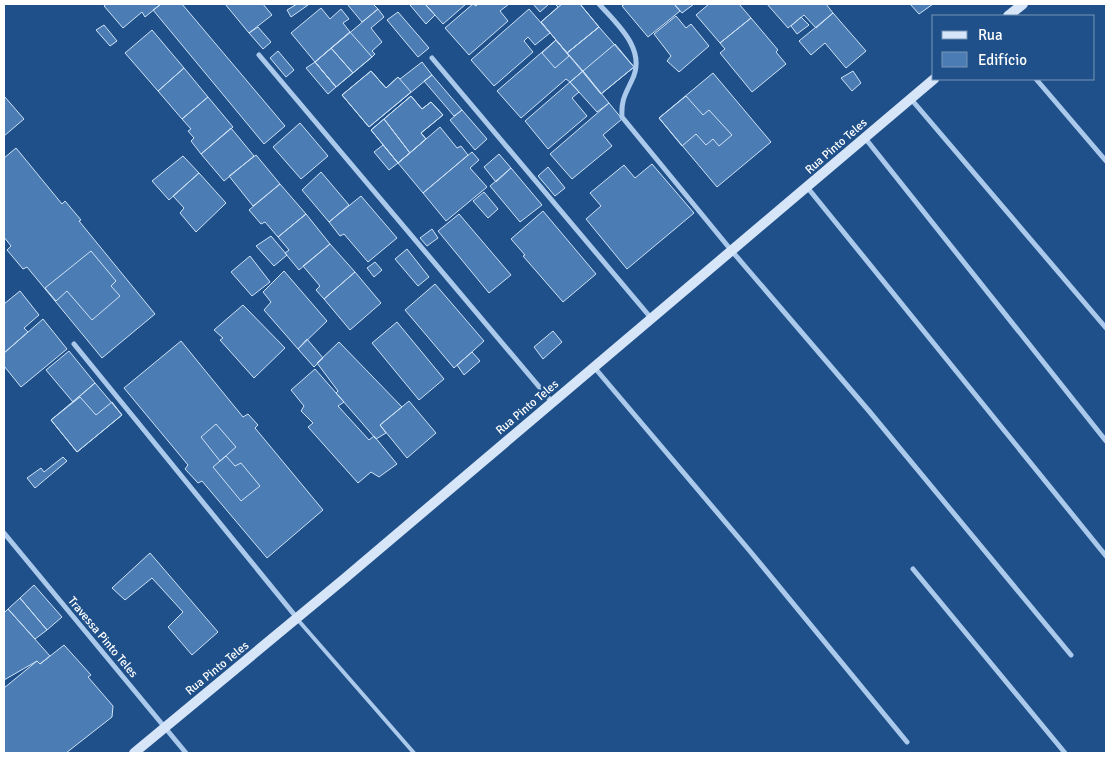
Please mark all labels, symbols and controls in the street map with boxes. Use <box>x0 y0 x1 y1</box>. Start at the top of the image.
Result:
legend <box>932 15 1095 80</box>
text: Rua <box>978 26 1003 44</box>
text: Edifício <box>978 51 1027 69</box>
street label: Rua Pinto Teles <box>802 115 870 177</box>
street label: Rua Pinto Teles <box>493 377 562 438</box>
street label: Travessa Pinto Teles <box>64 594 141 681</box>
street label: Rua Pinto Teles <box>183 638 252 699</box>

